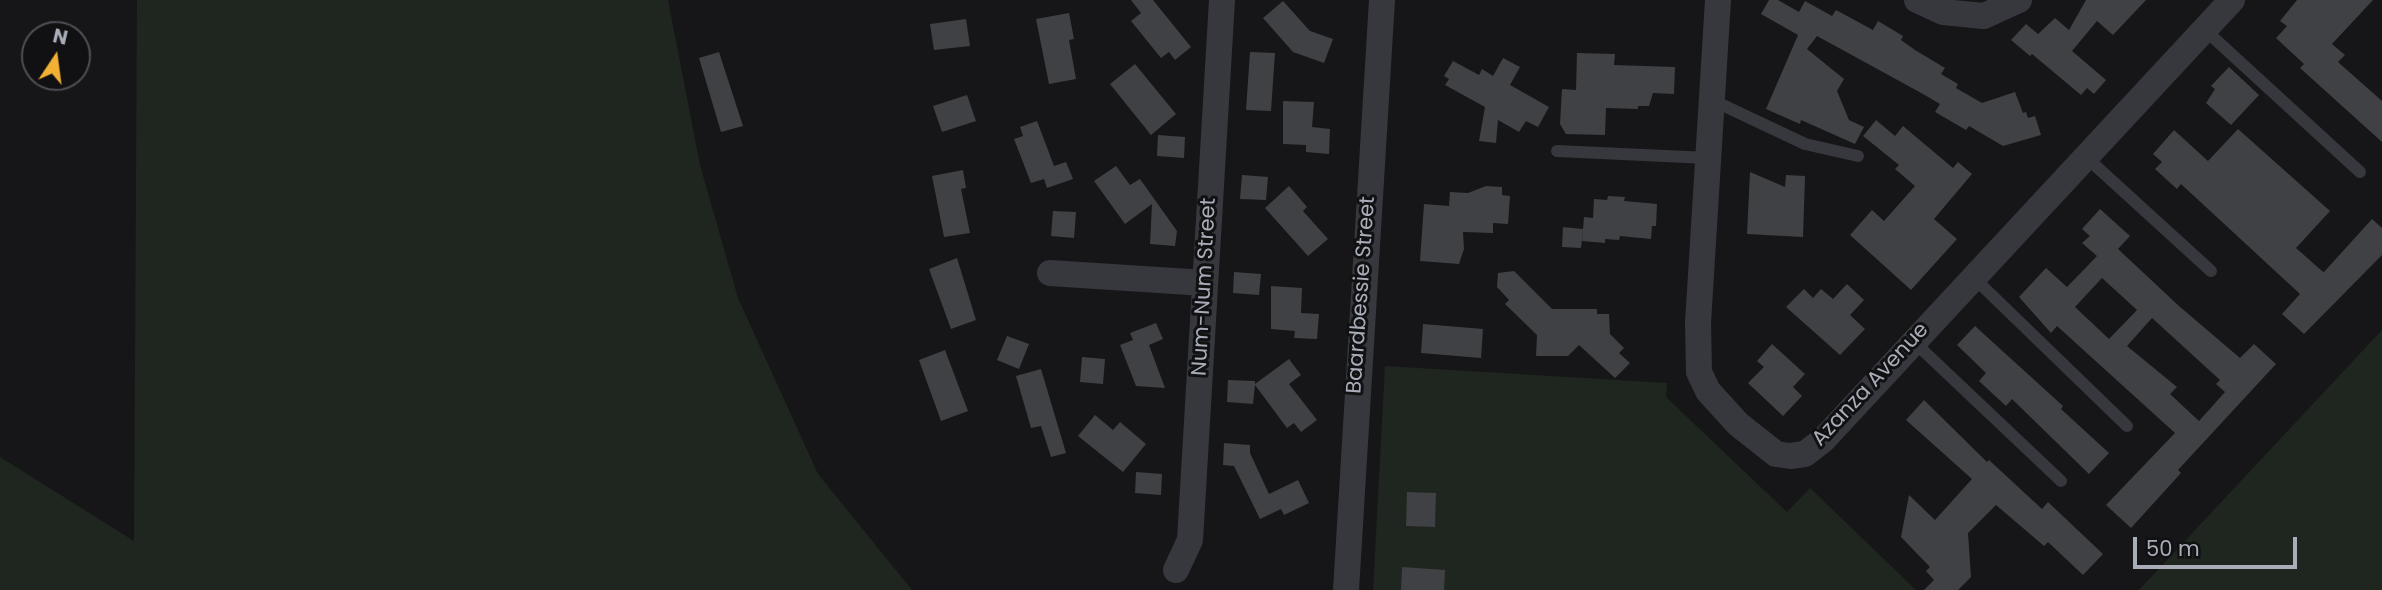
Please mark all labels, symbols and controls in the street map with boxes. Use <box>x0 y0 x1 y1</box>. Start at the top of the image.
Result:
north arrow <box>21 21 91 91</box>
text: N <box>50 22 70 52</box>
street label: Baardbessie Street <box>1343 196 1381 394</box>
street label: Num-Num Street <box>1188 197 1222 377</box>
street label: Azanza Avenue <box>1807 318 1935 452</box>
scale bar <box>2137 524 2302 568</box>
text: 50 m <box>2146 534 2200 563</box>

